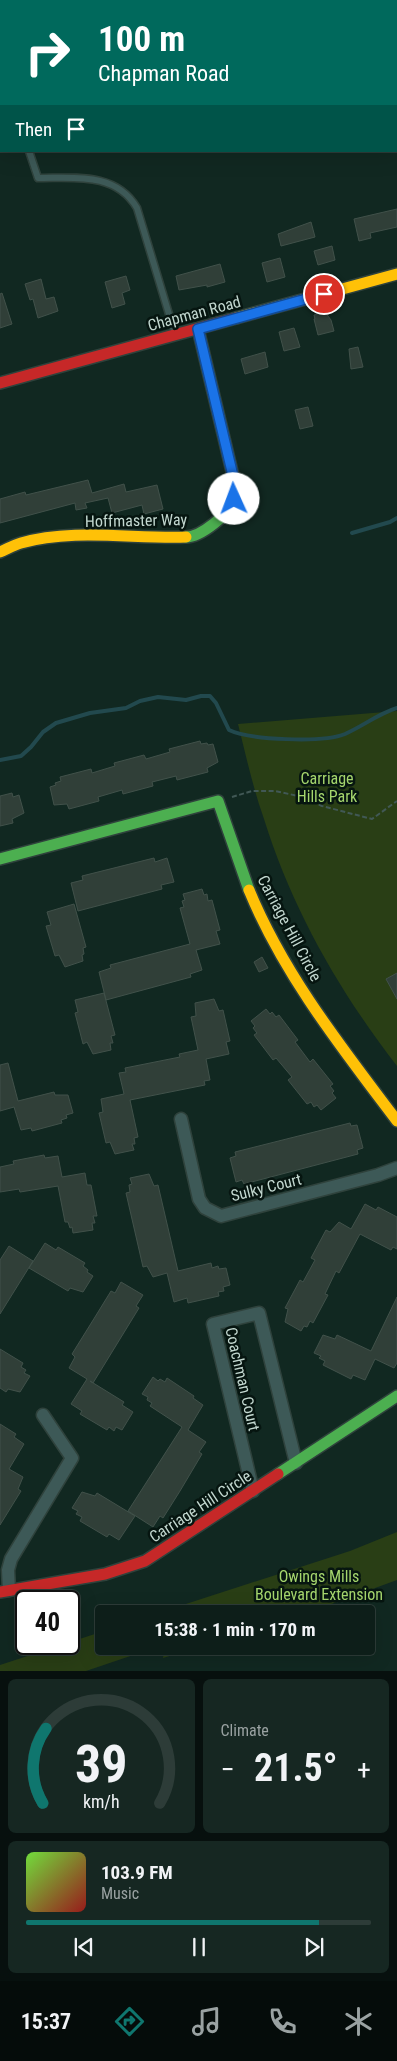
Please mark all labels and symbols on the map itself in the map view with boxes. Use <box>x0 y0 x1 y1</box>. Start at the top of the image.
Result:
pin <box>303 273 345 315</box>
street label: Chapman Road <box>145 292 243 335</box>
position arrow <box>207 472 259 524</box>
street label: Hoffmaster Way <box>85 510 188 531</box>
park label: Carriage Hills Park <box>297 769 358 806</box>
street label: Carriage Hill Circle <box>254 872 326 985</box>
street label: Sulky Court <box>229 1169 304 1205</box>
street label: Coachman Court <box>221 1325 264 1433</box>
street label: Carriage Hill Circle <box>146 1466 255 1546</box>
park label: Owings Mills Boulevard Extension <box>255 1567 383 1604</box>
speed limit sign: 40 <box>15 1590 80 1655</box>

